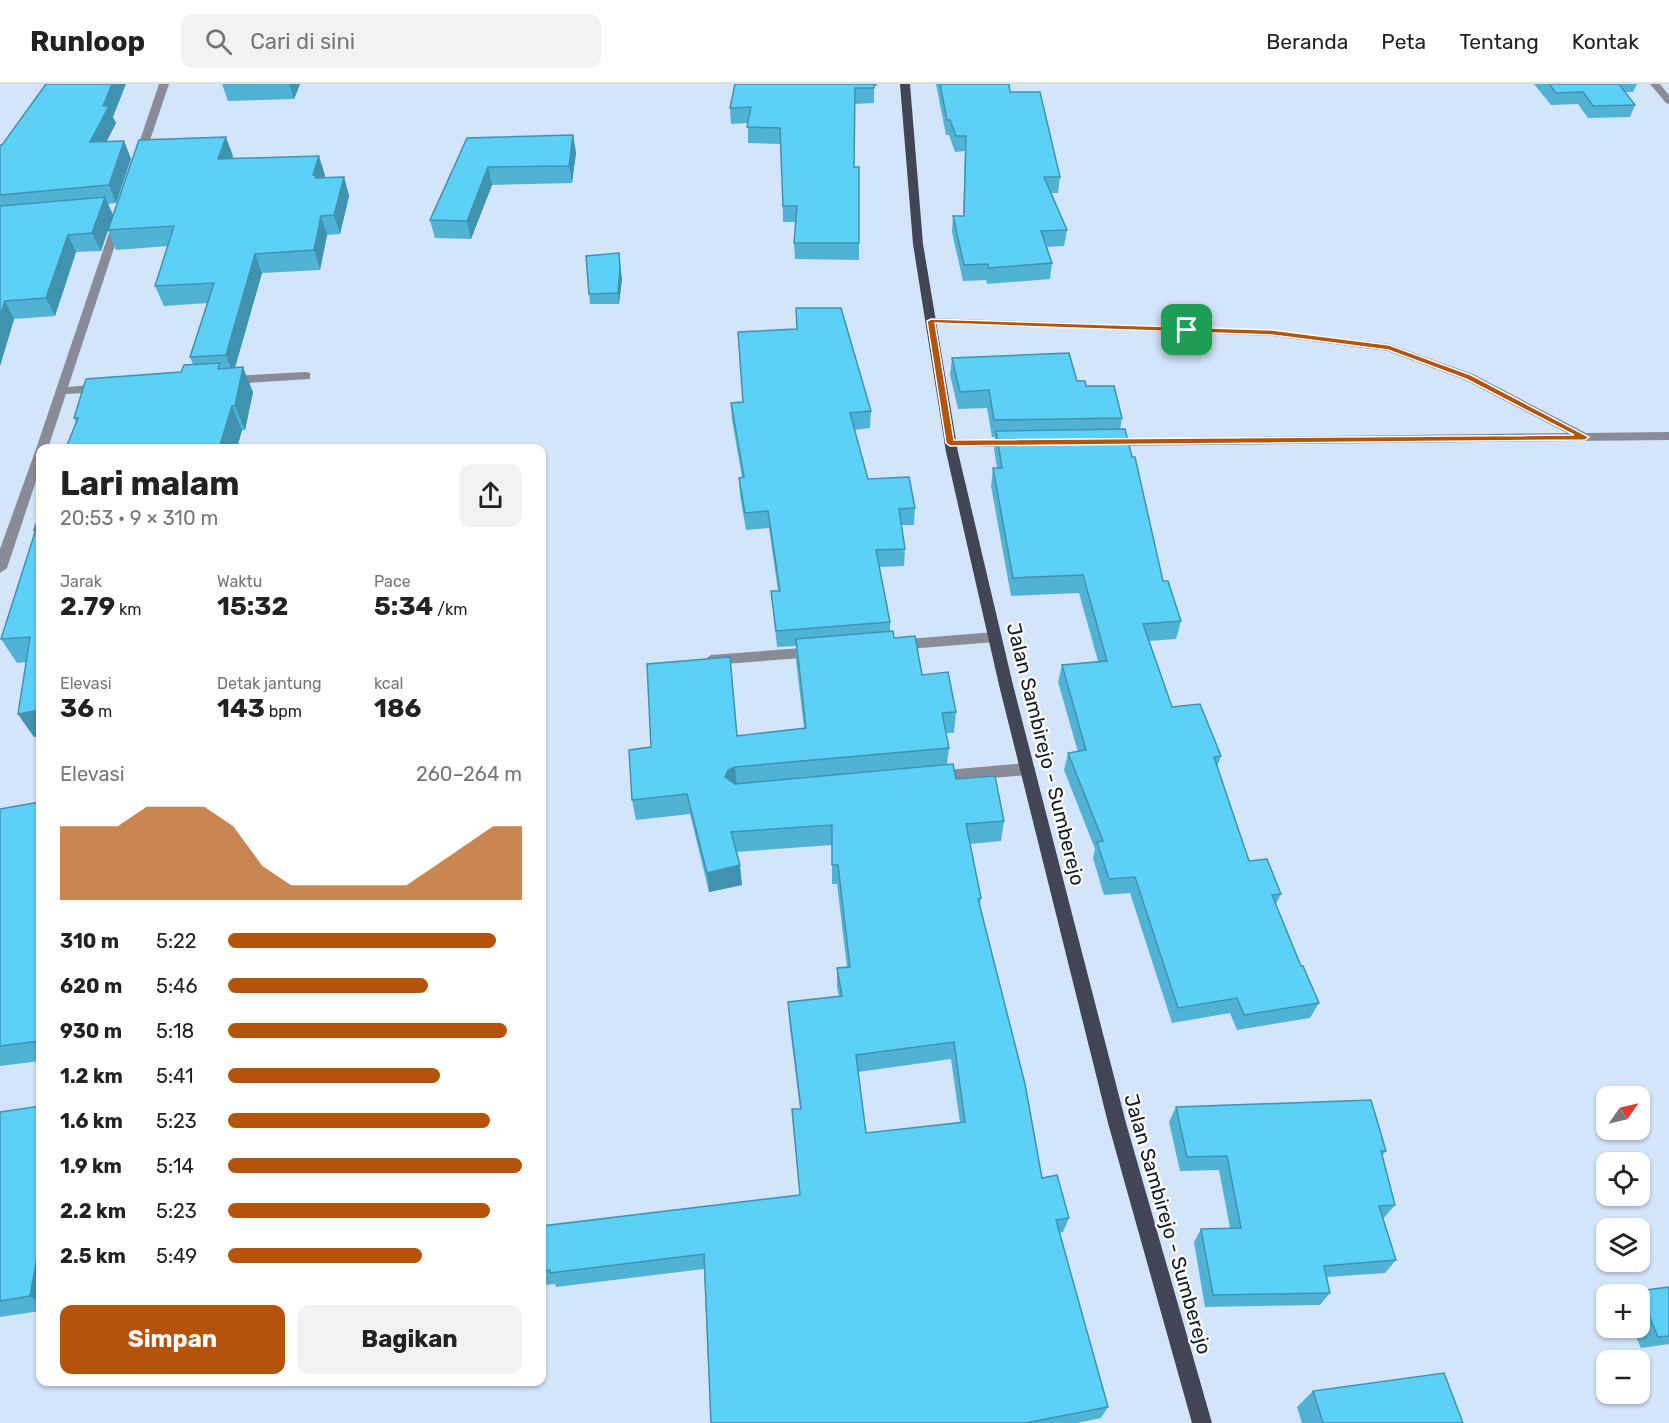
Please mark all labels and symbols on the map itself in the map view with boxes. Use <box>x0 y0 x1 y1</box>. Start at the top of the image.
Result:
pin <box>1161 304 1212 355</box>
street label: Jalan Sambirejo - Sumberejo <box>1002 620 1090 888</box>
north arrow <box>1596 1086 1650 1140</box>
street label: Jalan Sambirejo - Sumberejo <box>1119 1091 1217 1357</box>

